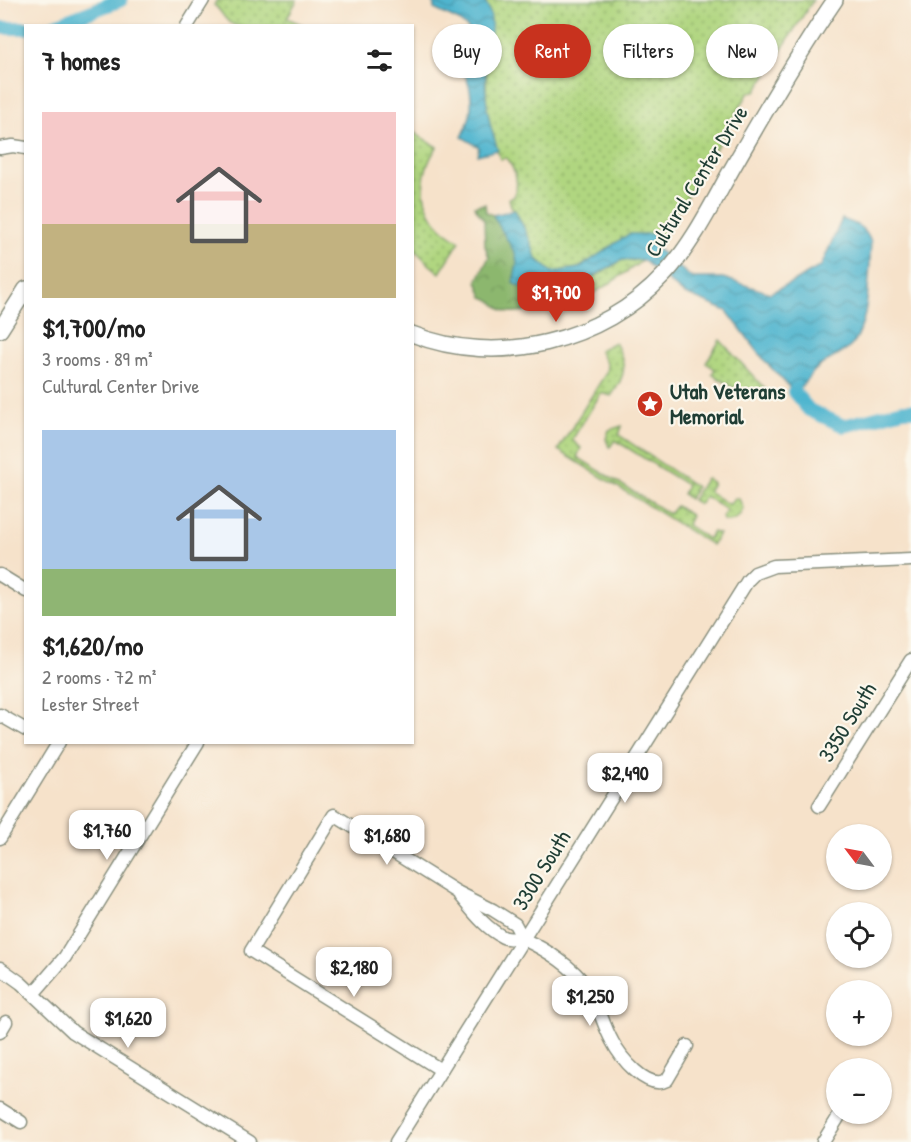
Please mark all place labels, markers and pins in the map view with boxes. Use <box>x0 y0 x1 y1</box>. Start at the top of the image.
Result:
pin: $1,700 <box>507 272 605 323</box>
place label: Utah Veterans Memorial <box>670 376 786 431</box>
place icon: Utah Veterans Memorial <box>635 389 665 419</box>
pin: $2,490 <box>576 753 674 804</box>
pin: $1,760 <box>58 810 156 861</box>
pin: $1,680 <box>338 815 436 866</box>
pin: $2,180 <box>305 947 403 998</box>
pin: $1,250 <box>541 976 639 1027</box>
pin: $1,620 <box>79 998 177 1049</box>

